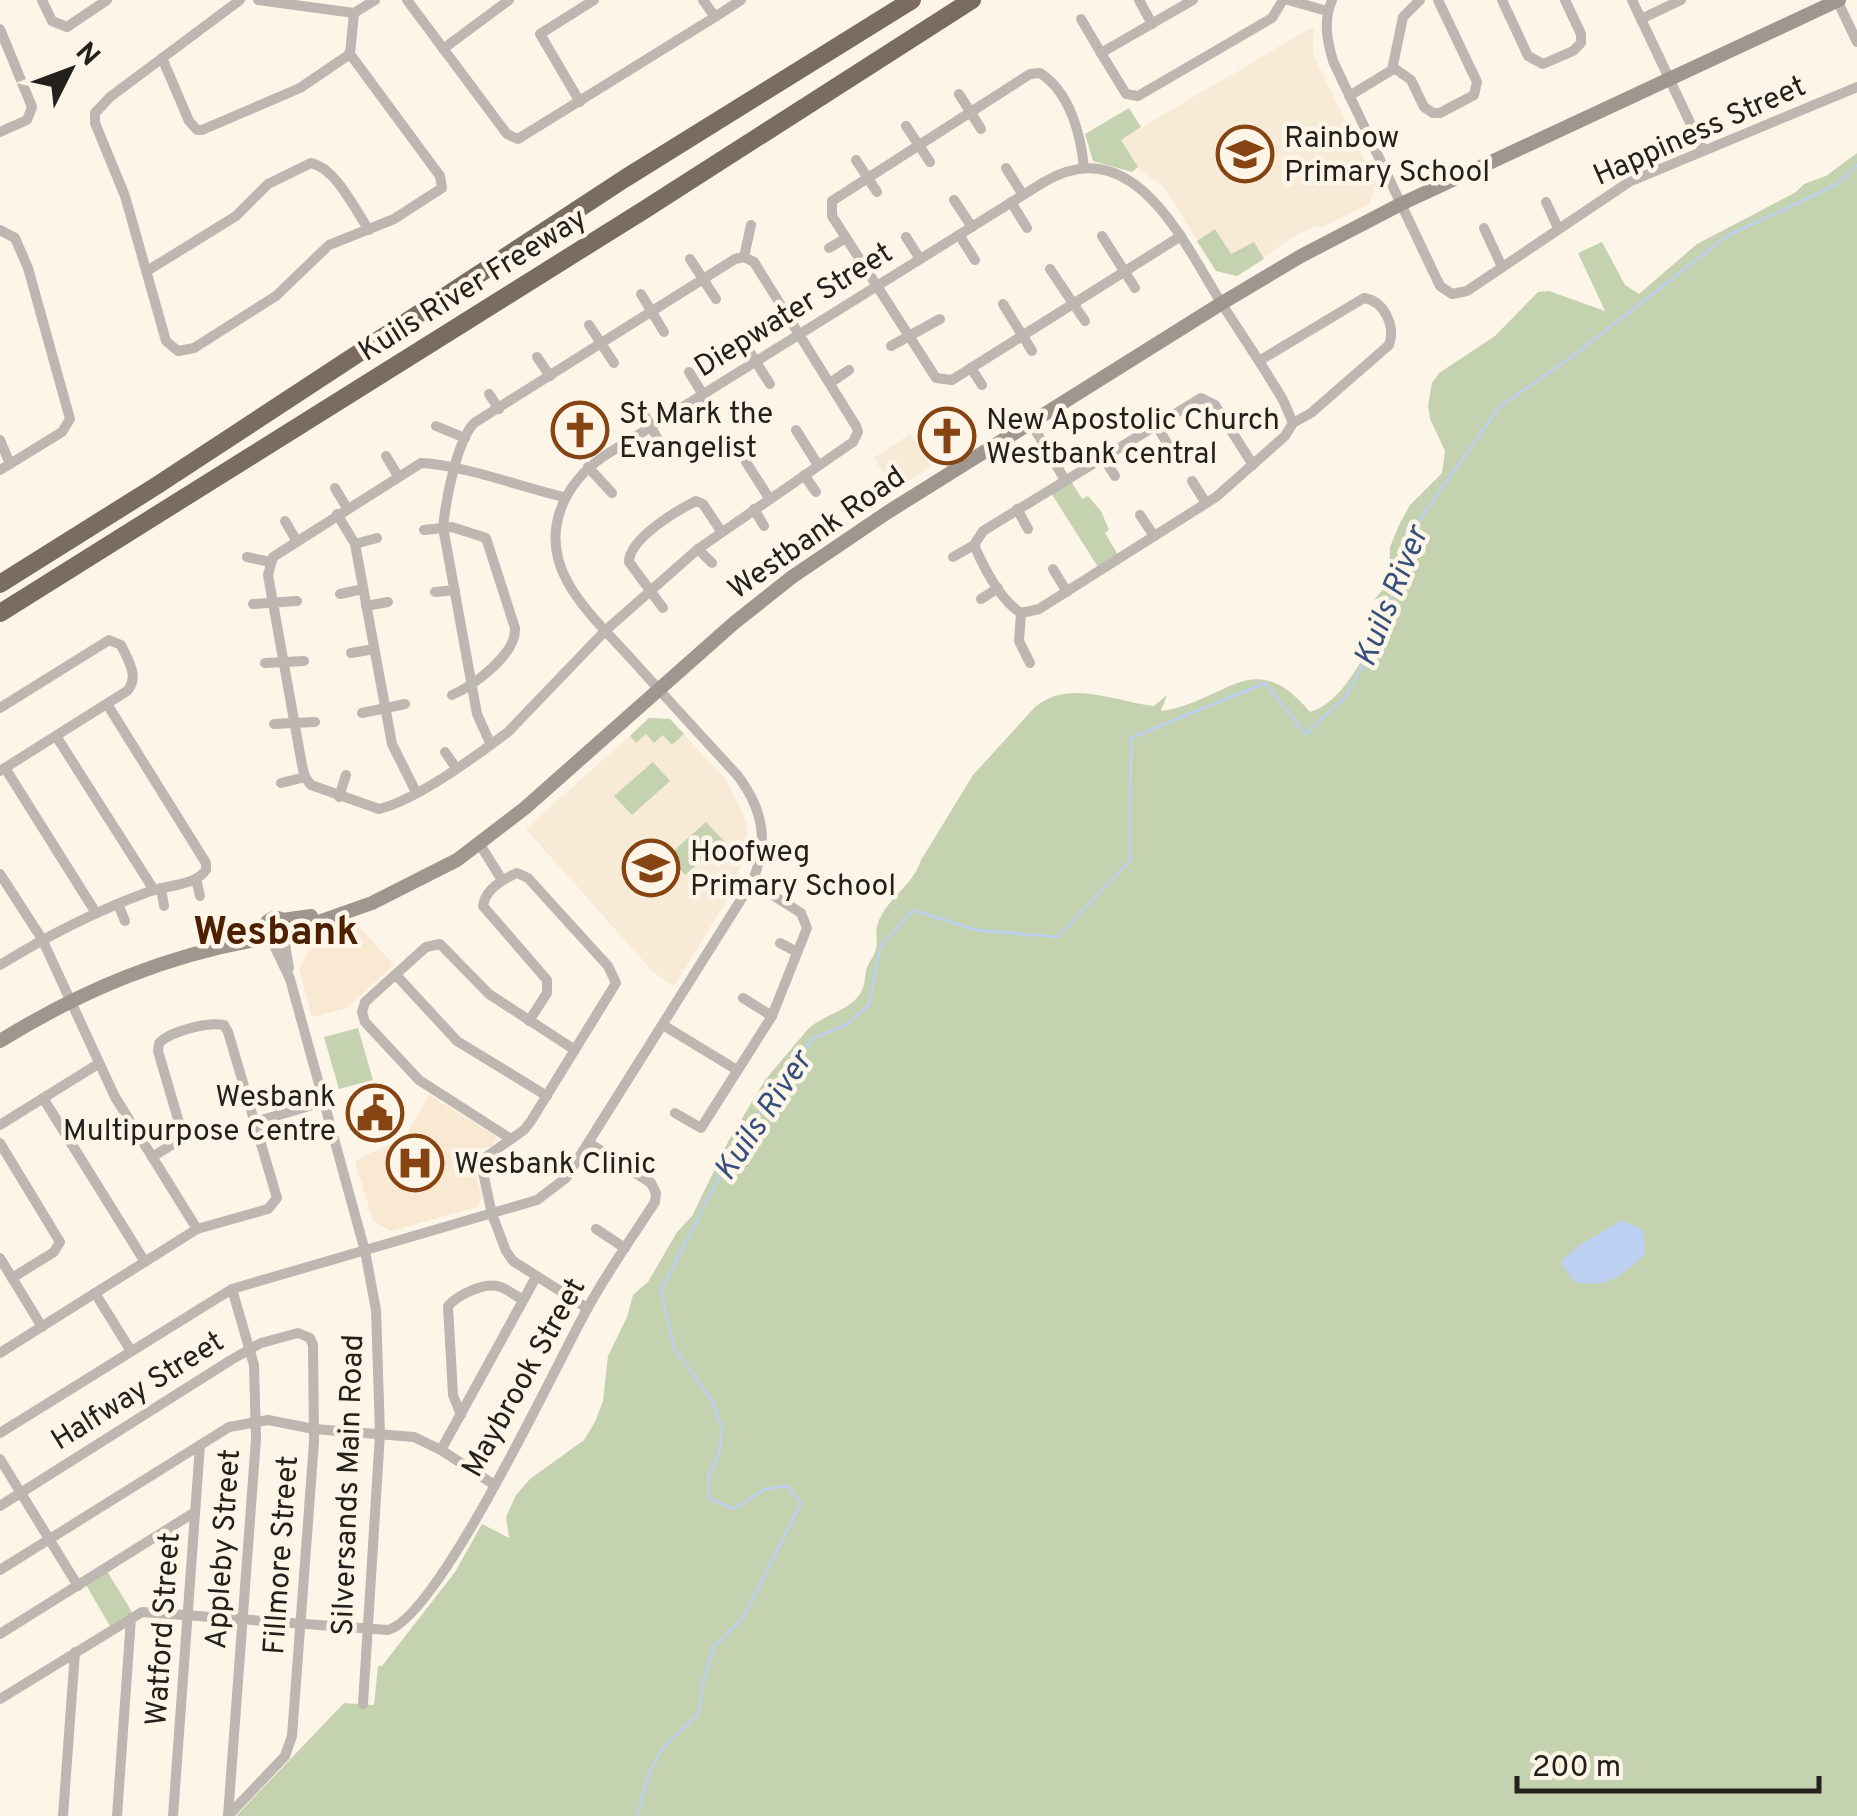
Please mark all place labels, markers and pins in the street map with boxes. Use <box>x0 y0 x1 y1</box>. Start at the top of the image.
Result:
place label: Rainbow Primary School <box>1284 121 1490 192</box>
school or university icon: Rainbow Primary School <box>1215 124 1275 184</box>
place label: St Mark the Evangelist <box>619 397 773 468</box>
church icon: St Mark the Evangelist <box>550 400 610 460</box>
place label: New Apostolic Church Westbank central <box>986 403 1280 474</box>
church icon: New Apostolic Church Westbank central <box>917 406 977 466</box>
place label: Hoofweg Primary School <box>690 835 896 906</box>
school or university icon: Hoofweg Primary School <box>621 838 681 898</box>
place label: Wesbank Multipurpose Centre <box>63 1080 336 1151</box>
public building icon: Wesbank Multipurpose Centre <box>345 1083 405 1143</box>
hospital icon: Wesbank Clinic <box>385 1133 445 1193</box>
place label: Wesbank Clinic <box>454 1147 656 1184</box>

